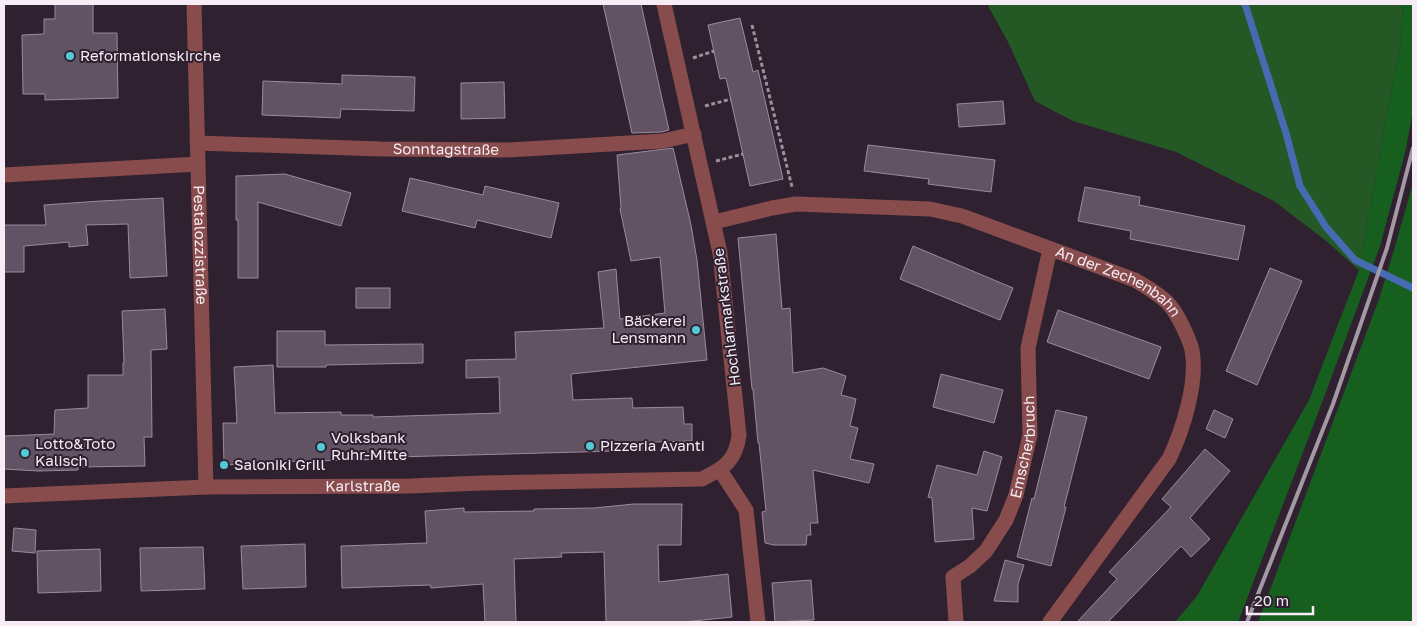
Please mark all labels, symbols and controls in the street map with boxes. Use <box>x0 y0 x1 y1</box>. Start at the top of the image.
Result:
place label: Reformationskirche <box>80 46 221 64</box>
marker: Reformationskirche <box>64 50 76 62</box>
street label: Sonntagstraße <box>393 139 499 158</box>
street label: Pestalozzistraße <box>191 185 211 305</box>
street label: An der Zechenbahn <box>1053 241 1185 320</box>
street label: Hochlarmarkstraße <box>709 247 743 387</box>
place label: Bäckerei Lensmann <box>612 311 686 346</box>
marker: Bäckerei Lensmann <box>690 324 702 336</box>
street label: Emscherbruch <box>1006 396 1038 500</box>
place label: Volksbank Ruhr-Mitte <box>331 428 408 463</box>
place label: Lotto&Toto Kalisch <box>35 434 115 469</box>
place label: Pizzeria Avanti <box>600 436 705 454</box>
marker: Pizzeria Avanti <box>584 440 596 452</box>
marker: Volksbank Ruhr-Mitte <box>315 441 327 453</box>
marker: Lotto&Toto Kalisch <box>19 447 31 459</box>
place label: Saloniki Grill <box>234 455 325 473</box>
marker: Saloniki Grill <box>218 459 230 471</box>
street label: Karlstraße <box>325 476 401 494</box>
scale bar <box>1247 584 1313 616</box>
text: 20 m <box>1254 591 1289 609</box>

